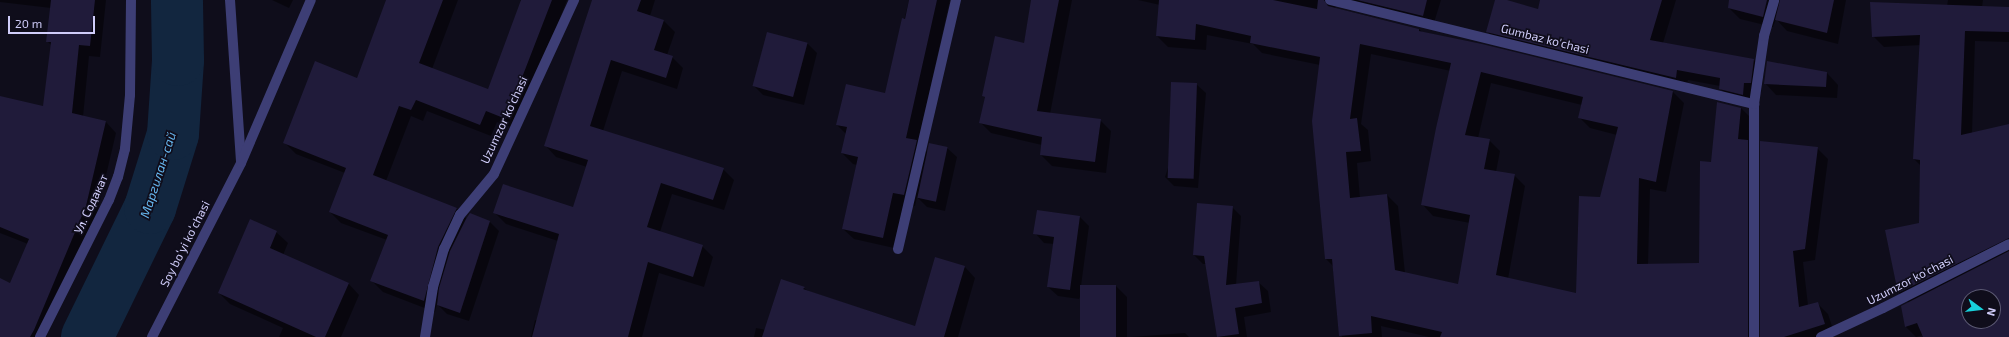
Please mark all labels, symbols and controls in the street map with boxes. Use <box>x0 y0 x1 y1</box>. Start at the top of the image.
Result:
scale bar <box>10 8 97 34</box>
text: 20 m <box>15 16 42 30</box>
street label: Gumbaz ko'chasi <box>1499 21 1591 57</box>
street label: Uzumzor ko'chasi <box>477 74 531 166</box>
water label: Маргилан-сай <box>137 130 179 220</box>
street label: Ул. Содакат <box>71 172 111 236</box>
street label: Soy boʻyi koʻchasi <box>157 198 213 290</box>
street label: Uzumzor ko'chasi <box>1864 252 1956 308</box>
north arrow <box>1961 289 2001 329</box>
text: N <box>1985 306 1999 317</box>

